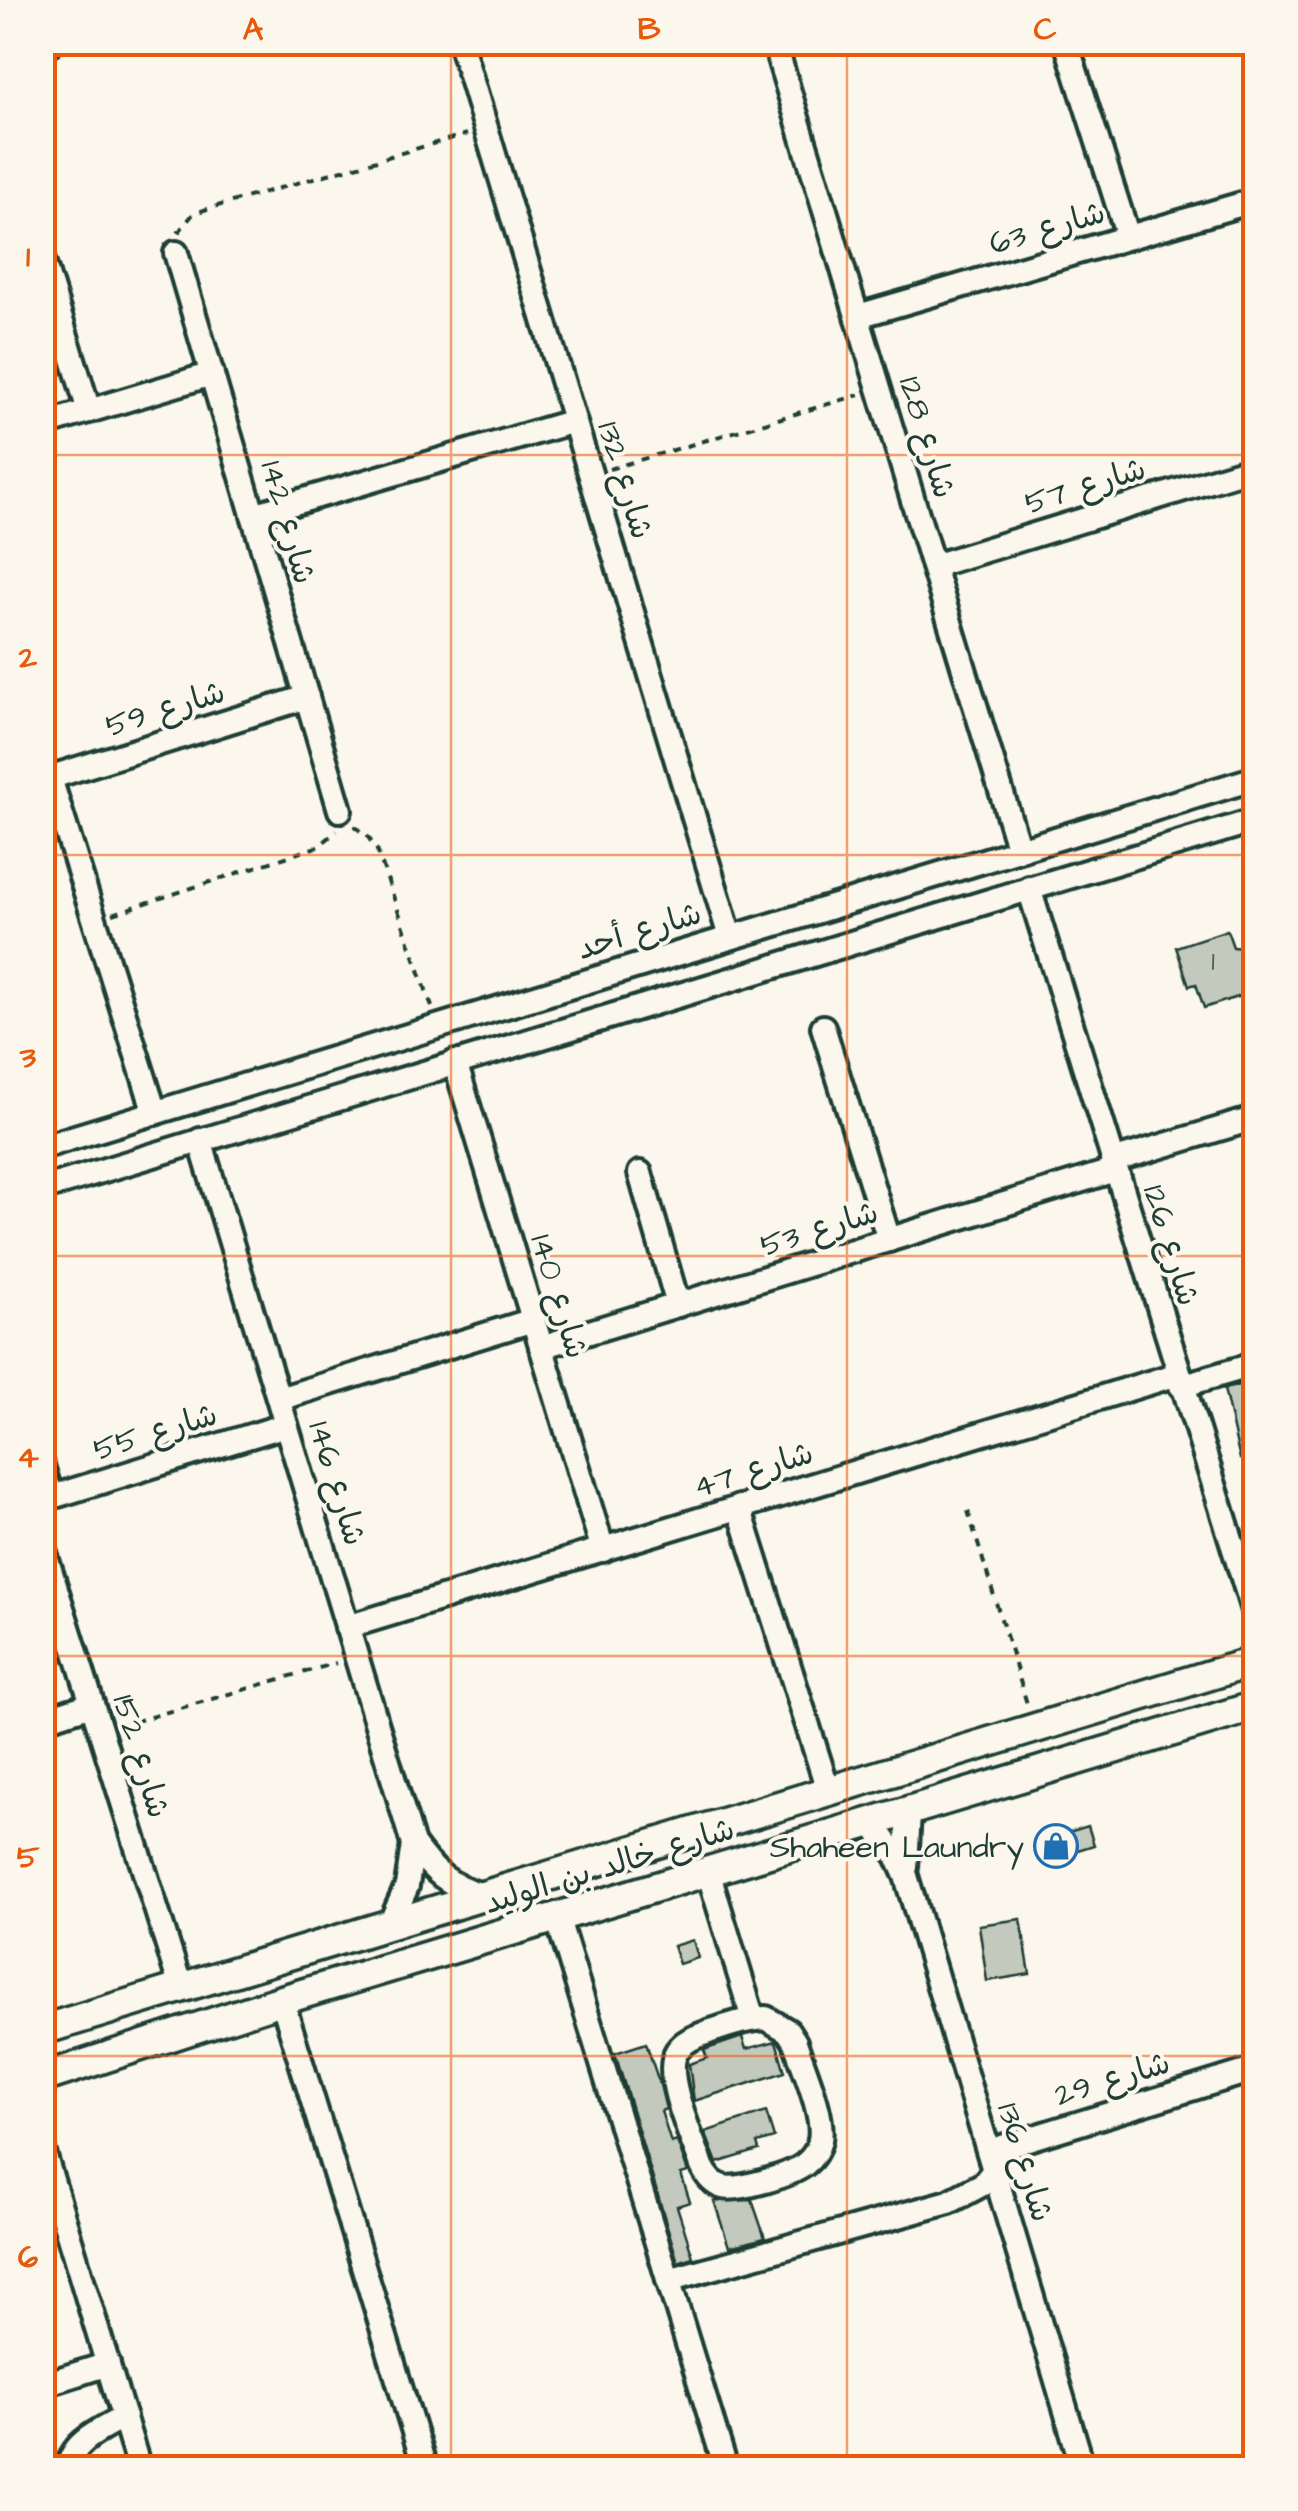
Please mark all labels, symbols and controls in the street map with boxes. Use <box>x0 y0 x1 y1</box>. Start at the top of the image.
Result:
text: A <box>243 7 264 52</box>
text: B <box>638 7 661 52</box>
text: C <box>1034 7 1057 52</box>
street label: شارع 63 <box>984 190 1111 266</box>
text: 1 <box>26 234 30 279</box>
street label: شارع 128 <box>887 371 966 504</box>
street label: شارع 132 <box>585 416 664 545</box>
street label: شارع 57 <box>1019 447 1152 526</box>
street label: شارع 142 <box>249 456 327 589</box>
text: 2 <box>18 635 38 680</box>
street label: شارع 59 <box>100 670 231 749</box>
street label: شارع أحد <box>572 891 707 972</box>
house number: 1 <box>1211 942 1215 981</box>
text: 3 <box>19 1035 37 1080</box>
street label: شارع 126 <box>1131 1179 1210 1312</box>
street label: شارع 53 <box>755 1190 884 1269</box>
street label: شارع 140 <box>518 1229 599 1364</box>
street label: شارع 55 <box>88 1392 223 1473</box>
street label: شارع 146 <box>296 1416 377 1551</box>
street label: شارع 47 <box>688 1431 819 1510</box>
text: 4 <box>17 1435 39 1480</box>
street label: شارع 152 <box>100 1689 181 1824</box>
street label: شارع خالد بن الوليد <box>479 1807 740 1926</box>
shop icon: Shaheen Laundry <box>1033 1823 1079 1869</box>
place label: Shaheen Laundry <box>770 1825 1024 1870</box>
text: 5 <box>17 1835 40 1880</box>
street label: شارع 29 <box>1049 2041 1176 2118</box>
street label: شارع 136 <box>985 2097 1064 2228</box>
text: 6 <box>18 2235 38 2280</box>

